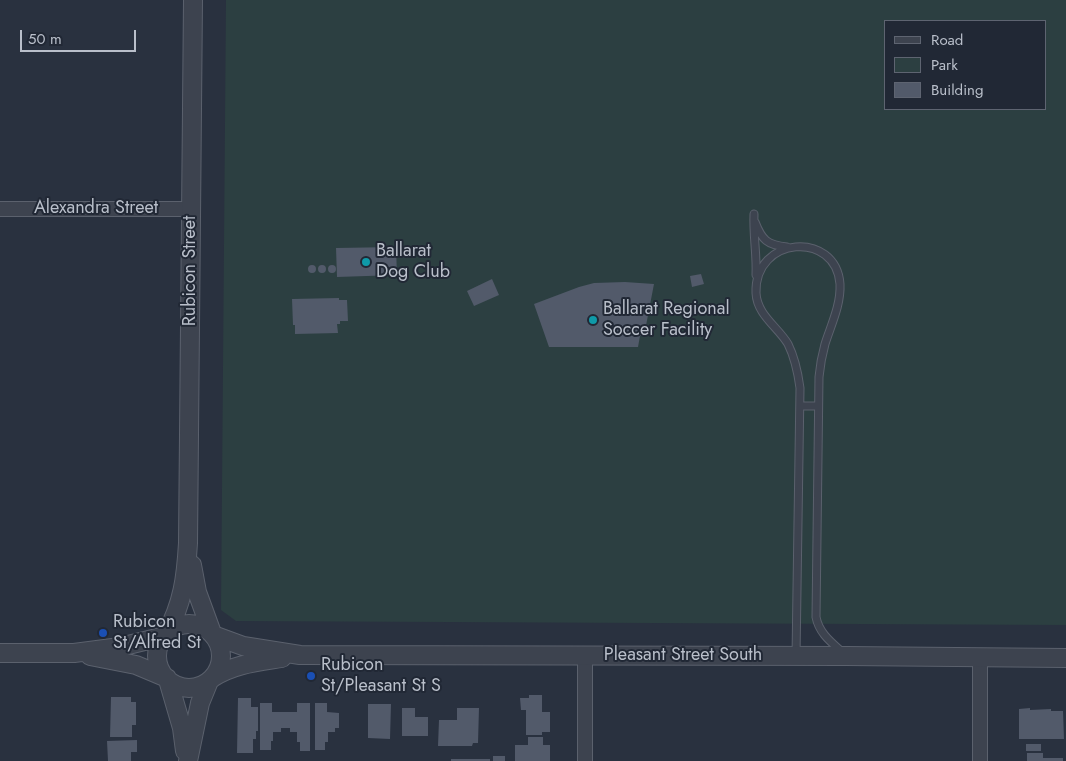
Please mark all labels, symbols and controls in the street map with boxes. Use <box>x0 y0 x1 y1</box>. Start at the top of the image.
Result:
scale bar <box>22 20 139 52</box>
legend <box>884 20 1046 110</box>
text: 50 m <box>28 28 62 50</box>
text: Road <box>931 29 963 51</box>
text: Park <box>931 54 958 76</box>
text: Building <box>931 79 983 101</box>
street label: Alexandra Street <box>34 198 158 220</box>
street label: Rubicon Street <box>180 216 202 326</box>
place label: Ballarat Dog Club <box>376 241 450 284</box>
marker: Ballarat Dog Club <box>360 256 372 268</box>
place label: Ballarat Regional Soccer Facility <box>603 299 730 342</box>
marker: Ballarat Regional Soccer Facility <box>587 314 599 326</box>
place label: Rubicon St/Alfred St <box>113 612 201 654</box>
marker: Rubicon St/Alfred St <box>97 627 109 639</box>
street label: Pleasant Street South <box>604 645 762 667</box>
place label: Rubicon St/Pleasant St S <box>321 655 441 698</box>
marker: Rubicon St/Pleasant St S <box>305 670 317 682</box>

